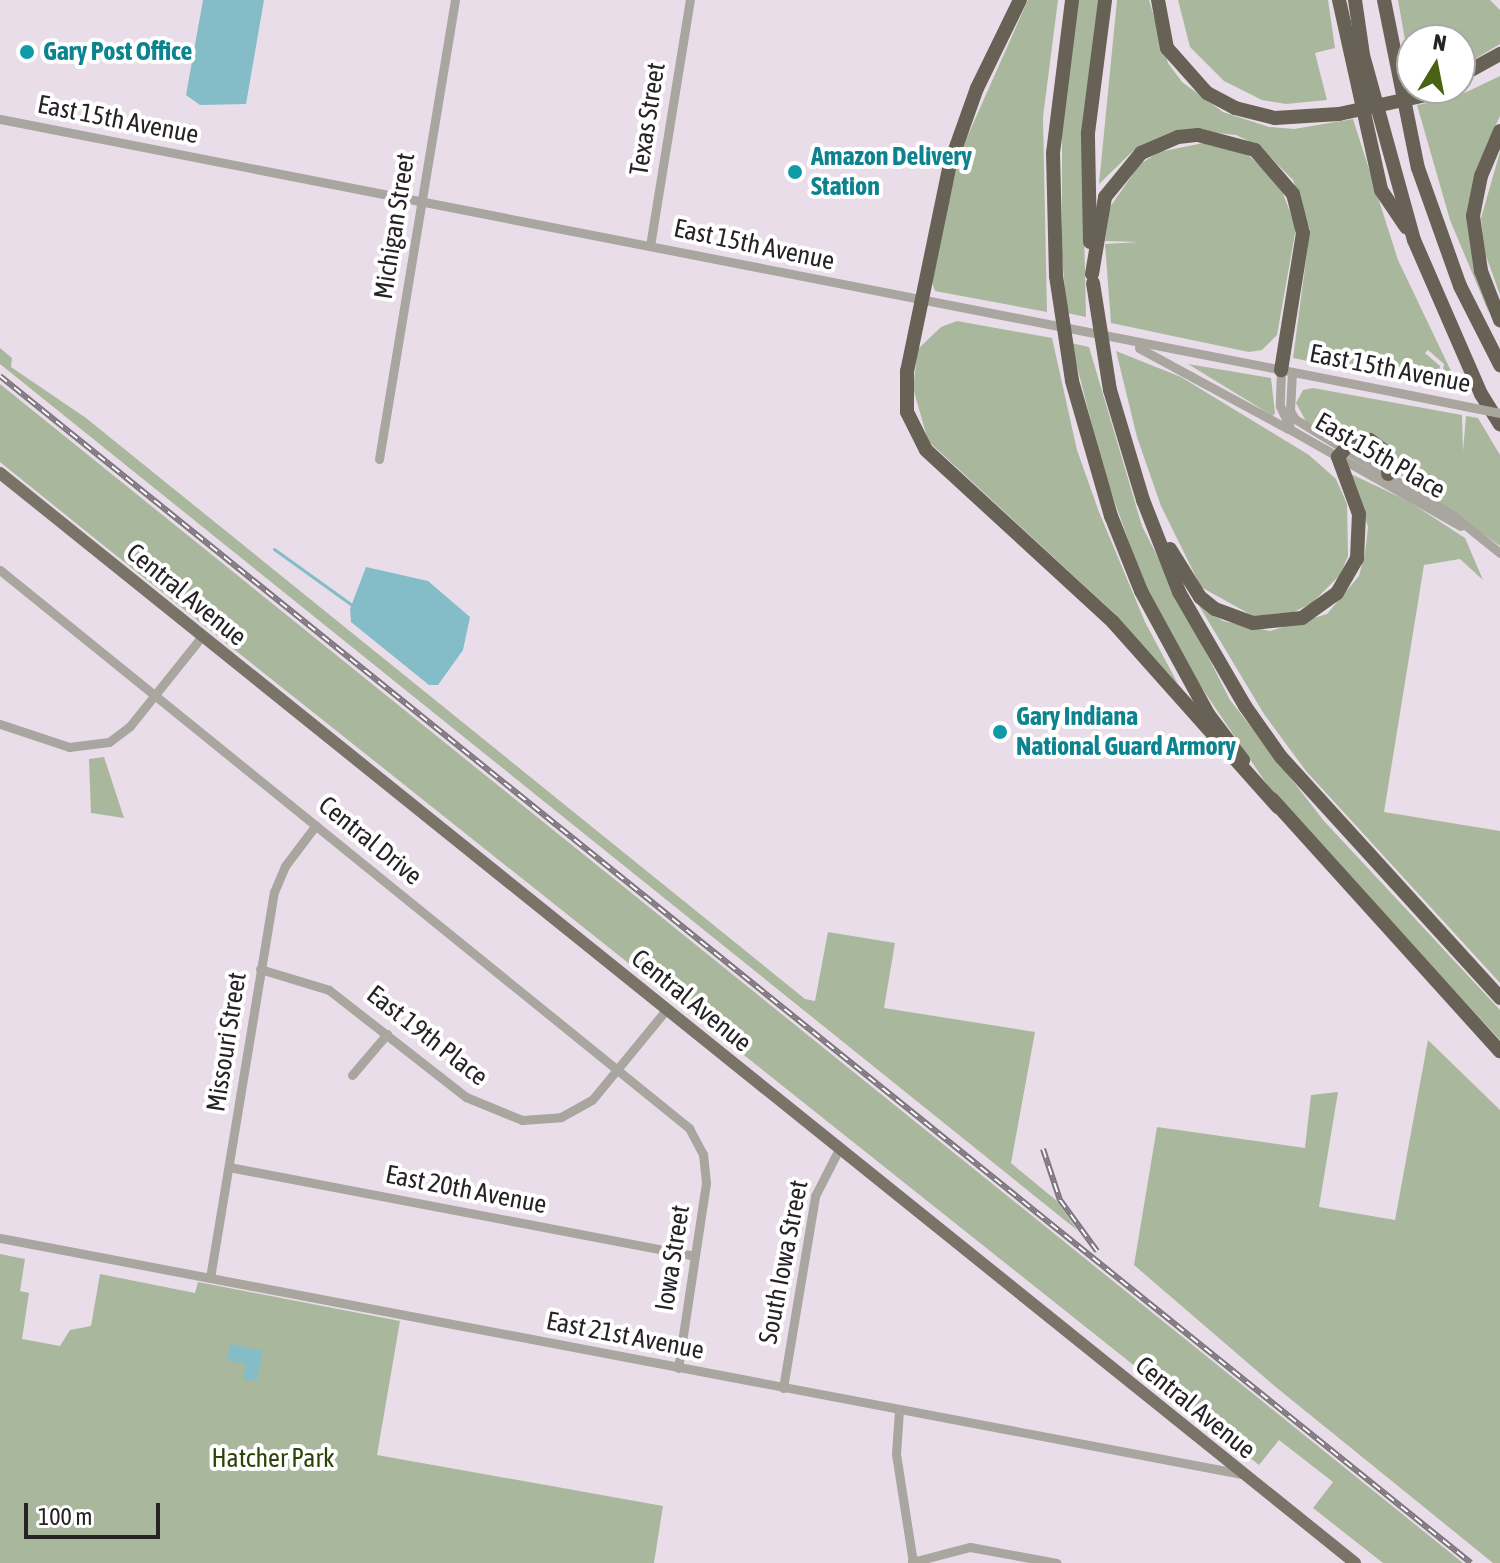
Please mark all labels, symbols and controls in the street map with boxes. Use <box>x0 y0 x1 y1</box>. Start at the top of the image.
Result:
north arrow <box>1396 24 1476 104</box>
text: N <box>1431 28 1448 56</box>
place label: Gary Post Office <box>43 36 192 68</box>
marker: Gary Post Office <box>18 43 36 61</box>
street label: Texas Street <box>624 60 672 178</box>
street label: East 15th Avenue <box>35 89 201 151</box>
place label: Amazon Delivery Station <box>811 141 972 202</box>
street label: Michigan Street <box>368 151 422 301</box>
marker: Amazon Delivery Station <box>786 163 804 181</box>
street label: East 15th Avenue <box>671 213 837 277</box>
street label: East 15th Avenue <box>1307 338 1473 400</box>
street label: East 15th Place <box>1310 406 1450 506</box>
street label: Central Avenue <box>120 537 252 653</box>
place label: Gary Indiana National Guard Armory <box>1016 701 1236 762</box>
marker: Gary Indiana National Guard Armory <box>991 723 1009 741</box>
street label: Central Drive <box>312 790 428 892</box>
street label: Central Avenue <box>625 943 757 1059</box>
street label: Missouri Street <box>201 970 253 1114</box>
street label: East 19th Place <box>360 979 494 1093</box>
street label: East 20th Avenue <box>383 1159 549 1221</box>
street label: South Iowa Street <box>753 1178 815 1346</box>
street label: Iowa Street <box>649 1203 697 1313</box>
street label: East 21st Avenue <box>543 1305 707 1367</box>
street label: Central Avenue <box>1129 1350 1261 1466</box>
park label: Hatcher Park <box>211 1443 335 1475</box>
scale bar <box>28 1487 164 1537</box>
text: 100 m <box>38 1503 92 1530</box>

